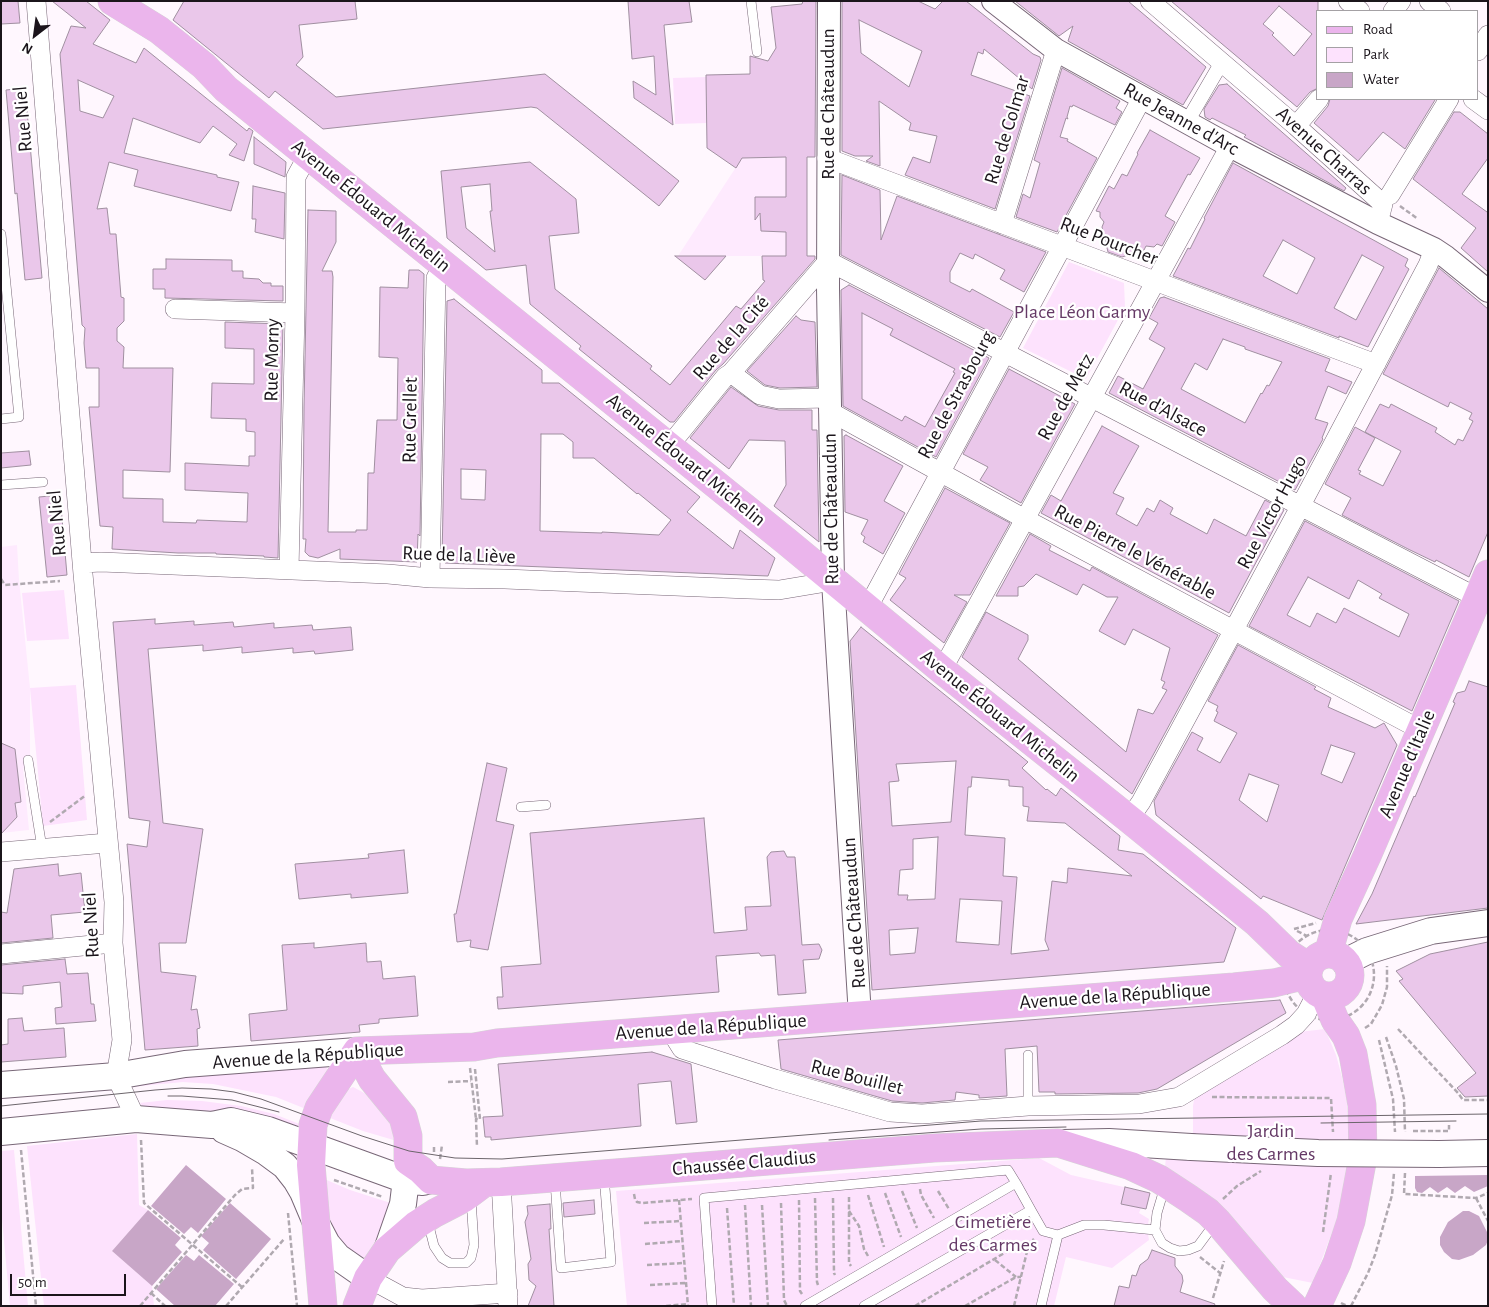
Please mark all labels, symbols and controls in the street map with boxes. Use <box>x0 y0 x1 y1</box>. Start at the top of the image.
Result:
north arrow <box>10 10 60 60</box>
legend <box>1316 10 1479 100</box>
text: Road <box>1363 22 1393 37</box>
street label: Rue de Châteaudun <box>816 28 840 180</box>
text: N <box>20 39 35 56</box>
text: Park <box>1363 47 1389 62</box>
text: Water <box>1363 72 1399 87</box>
street label: Rue de Colmar <box>979 73 1035 187</box>
street label: Rue Jeanne d'Arc <box>1119 77 1243 161</box>
street label: Rue Niel <box>8 85 38 153</box>
street label: Avenue Charras <box>1271 102 1377 200</box>
street label: Avenue Édouard Michelin <box>286 134 456 278</box>
street label: Rue Pourcher <box>1057 211 1161 271</box>
street label: Rue de la Cité <box>688 291 774 385</box>
park label: Place Léon Garmy <box>1014 300 1150 324</box>
street label: Rue Morny <box>259 318 285 402</box>
street label: Rue de Strasbourg <box>912 327 1000 463</box>
street label: Rue de Metz <box>1032 349 1100 445</box>
street label: Rue d'Alsace <box>1115 376 1211 442</box>
street label: Rue Grellet <box>397 377 423 463</box>
street label: Avenue Édouard Michelin <box>601 388 771 532</box>
street label: Rue de Châteaudun <box>818 433 844 585</box>
street label: Rue Victor Hugo <box>1232 451 1312 573</box>
street label: Rue Niel <box>42 489 72 557</box>
street label: Rue Pierre le Vénérable <box>1050 499 1220 605</box>
street label: Rue de la Liève <box>402 541 516 569</box>
street label: Avenue Édouard Michelin <box>915 644 1085 788</box>
street label: Avenue d'Italie <box>1373 706 1441 822</box>
street label: Rue de Châteaudun <box>837 836 871 990</box>
street label: Rue Niel <box>77 891 105 959</box>
street label: Avenue de la République <box>1019 977 1211 1015</box>
street label: Avenue de la République <box>615 1008 807 1046</box>
street label: Avenue de la République <box>212 1037 404 1075</box>
street label: Rue Bouillet <box>808 1054 906 1100</box>
park label: Jardin des Carmes <box>1227 1119 1315 1166</box>
street label: Chaussée Claudius <box>671 1145 817 1181</box>
park label: Cimetière des Carmes <box>949 1210 1037 1257</box>
scale bar <box>12 1264 129 1296</box>
text: 50 m <box>18 1275 47 1290</box>

